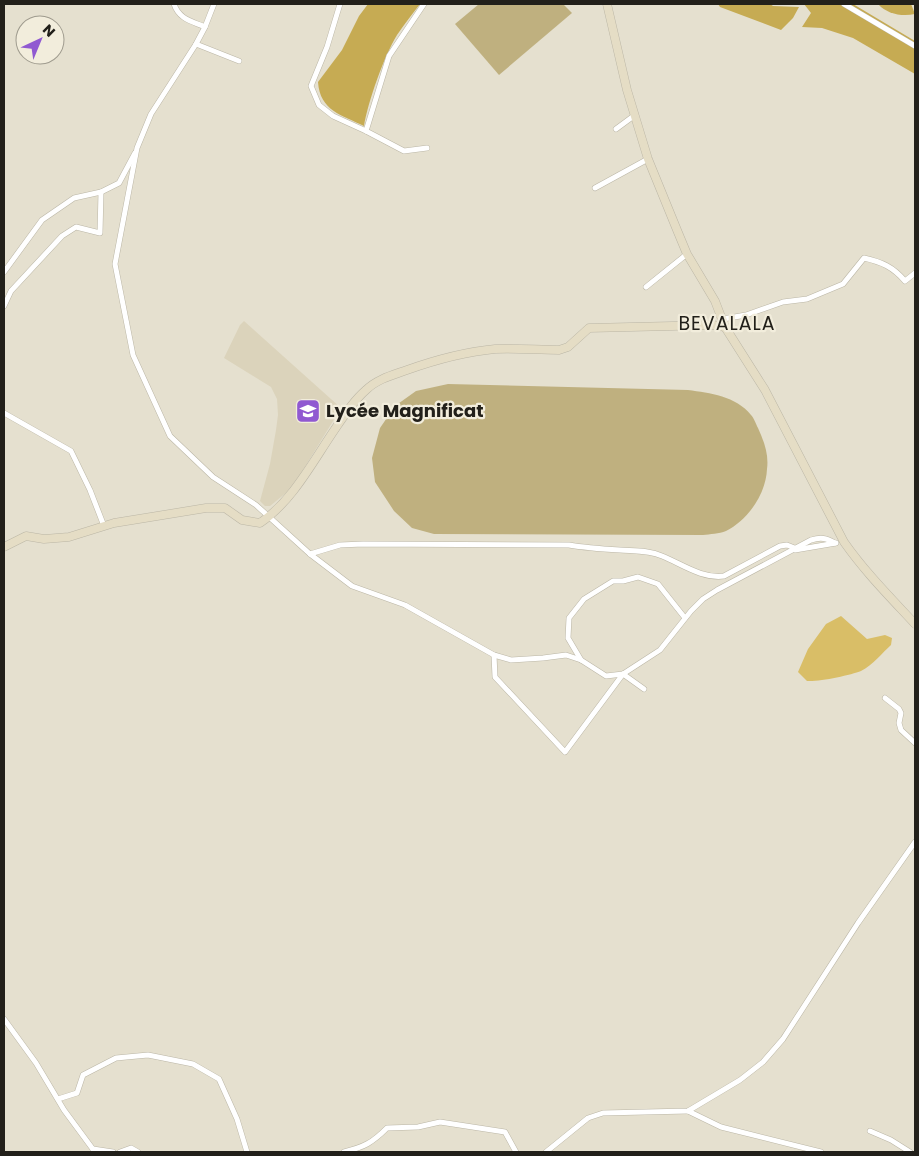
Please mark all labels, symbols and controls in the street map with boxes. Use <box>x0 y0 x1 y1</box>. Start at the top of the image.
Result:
north arrow <box>15 15 65 65</box>
text: N <box>38 20 60 41</box>
district label: BEVALALA <box>678 310 776 337</box>
school or university icon: Lycée Magnificat <box>295 398 321 424</box>
place label: Lycée Magnificat <box>326 398 483 423</box>

